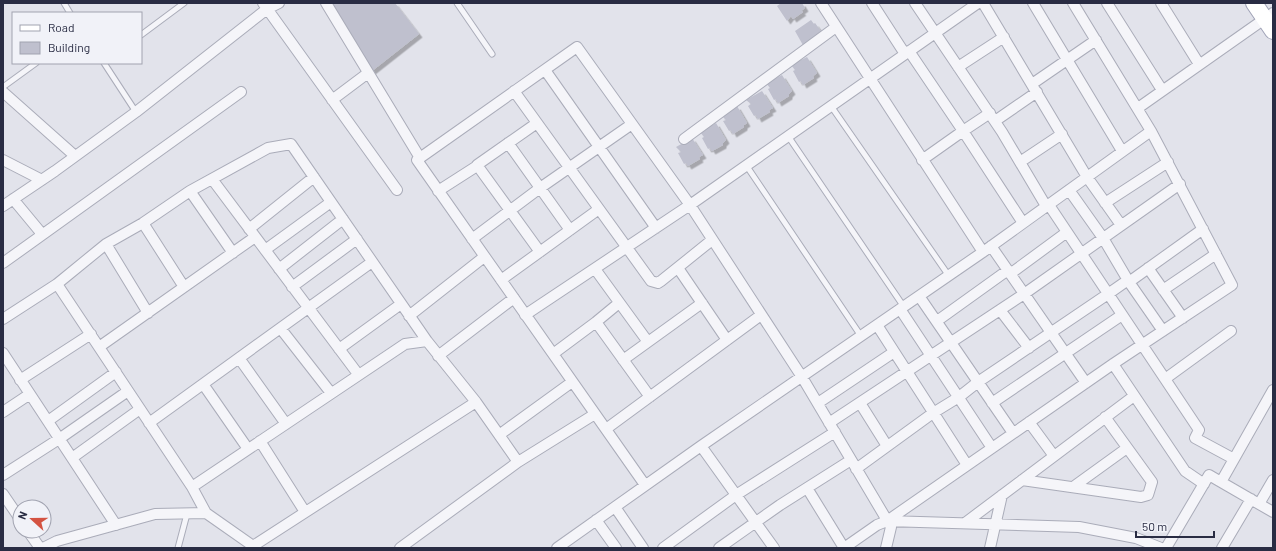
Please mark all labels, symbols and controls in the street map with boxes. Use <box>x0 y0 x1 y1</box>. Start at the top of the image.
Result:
legend <box>12 12 142 64</box>
text: Road <box>48 20 75 34</box>
text: Building <box>48 40 90 54</box>
north arrow <box>12 499 52 539</box>
text: N <box>15 509 30 521</box>
scale bar <box>1136 513 1214 539</box>
text: 50 m <box>1142 519 1167 533</box>

